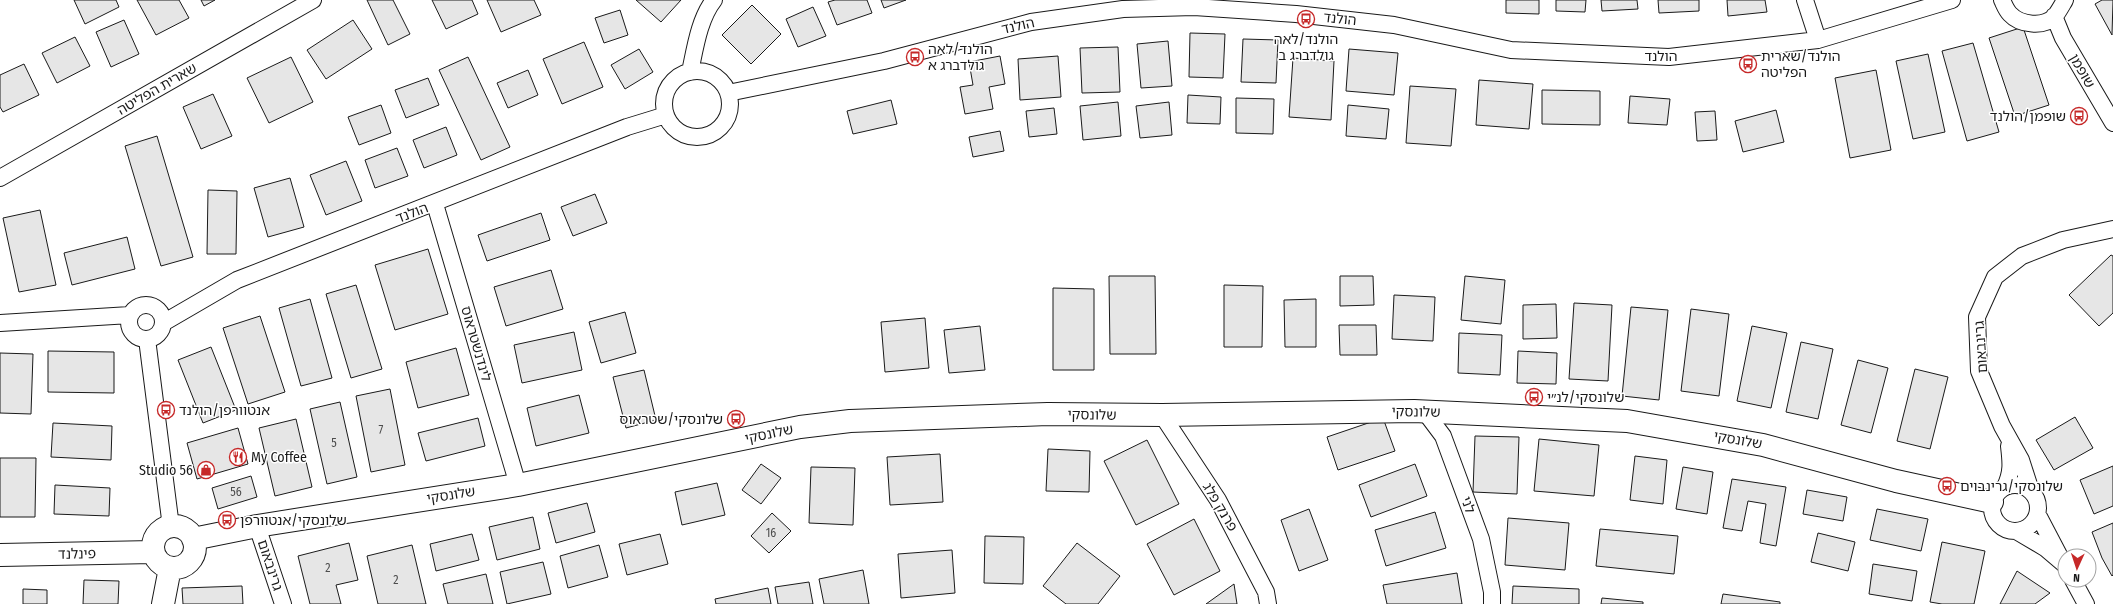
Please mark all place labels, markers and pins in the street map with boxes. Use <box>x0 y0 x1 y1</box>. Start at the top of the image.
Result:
bus stop icon: הולנד/לאה גולדברג ב <box>1296 9 1316 29</box>
place label: הולנד/לאה גולדברג ב <box>1274 31 1338 64</box>
place label: הולנד/לאה גולדברג א <box>928 41 993 74</box>
bus stop icon: הולנד/לאה גולדברג א <box>905 47 925 67</box>
place label: הולנד/שארית הפליטה <box>1761 48 1841 81</box>
bus stop icon: הולנד/שארית הפליטה <box>1738 54 1758 74</box>
bus stop icon: שופמן/הולנד <box>2069 106 2089 126</box>
place label: שופמן/הולנד <box>1990 108 2066 125</box>
bus stop icon: שלונסקי/לנ״י <box>1524 387 1544 407</box>
place label: שלונסקי/לנ״י <box>1547 389 1624 406</box>
bus stop icon: אנטוורפן/הולנד <box>156 400 176 420</box>
place label: אנטוורפן/הולנד <box>179 402 270 419</box>
bus stop icon: שלונסקי/שטראוס <box>726 409 746 429</box>
place label: שלונסקי/שטראוס <box>619 411 723 428</box>
restaurant icon: My Coffee <box>228 447 248 467</box>
place label: My Coffee <box>251 449 307 466</box>
shop icon: Studio 56 <box>196 460 216 480</box>
place label: Studio 56 <box>139 462 193 479</box>
bus stop icon: שלונסקי/גרינבוים <box>1937 476 1957 496</box>
place label: שלונסקי/גרינבוים <box>1960 478 2063 495</box>
bus stop icon: שלונסקי/אנטוורפן <box>217 510 237 530</box>
place label: שלונסקי/אנטוורפן <box>240 512 347 529</box>

